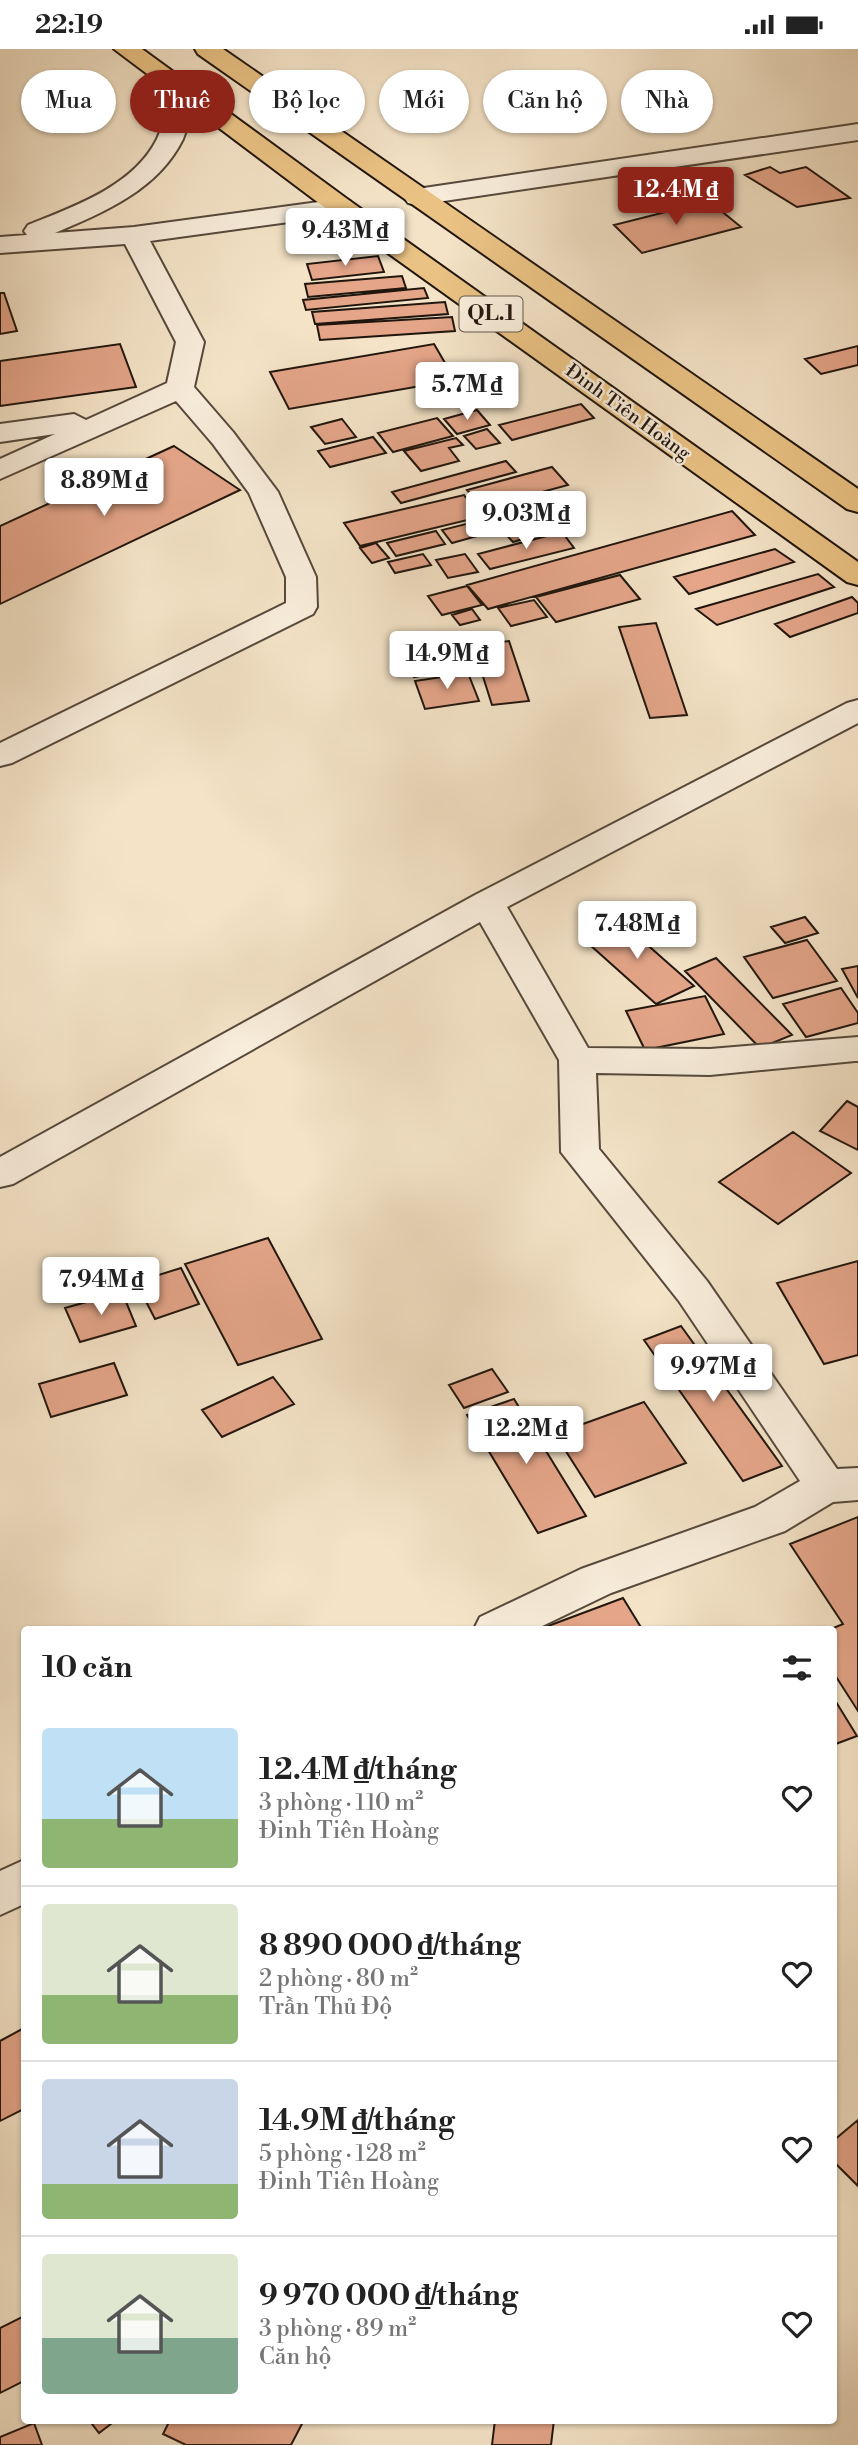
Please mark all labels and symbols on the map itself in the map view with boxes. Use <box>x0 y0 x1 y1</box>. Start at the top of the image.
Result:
pin: 12.4M ₫ <box>611 167 741 227</box>
pin: 9.43M ₫ <box>280 209 410 268</box>
road number: QL.1 <box>460 296 522 331</box>
street label: Đinh Tiên Hoàng <box>561 359 695 465</box>
pin: 5.7M ₫ <box>410 363 524 422</box>
pin: 8.89M ₫ <box>39 459 169 518</box>
pin: 9.03M ₫ <box>461 491 591 551</box>
pin: 14.9M ₫ <box>382 631 512 691</box>
pin: 7.48M ₫ <box>572 901 702 961</box>
pin: 7.94M ₫ <box>36 1257 166 1317</box>
pin: 9.97M ₫ <box>648 1345 778 1404</box>
pin: 12.2M ₫ <box>461 1407 591 1466</box>

